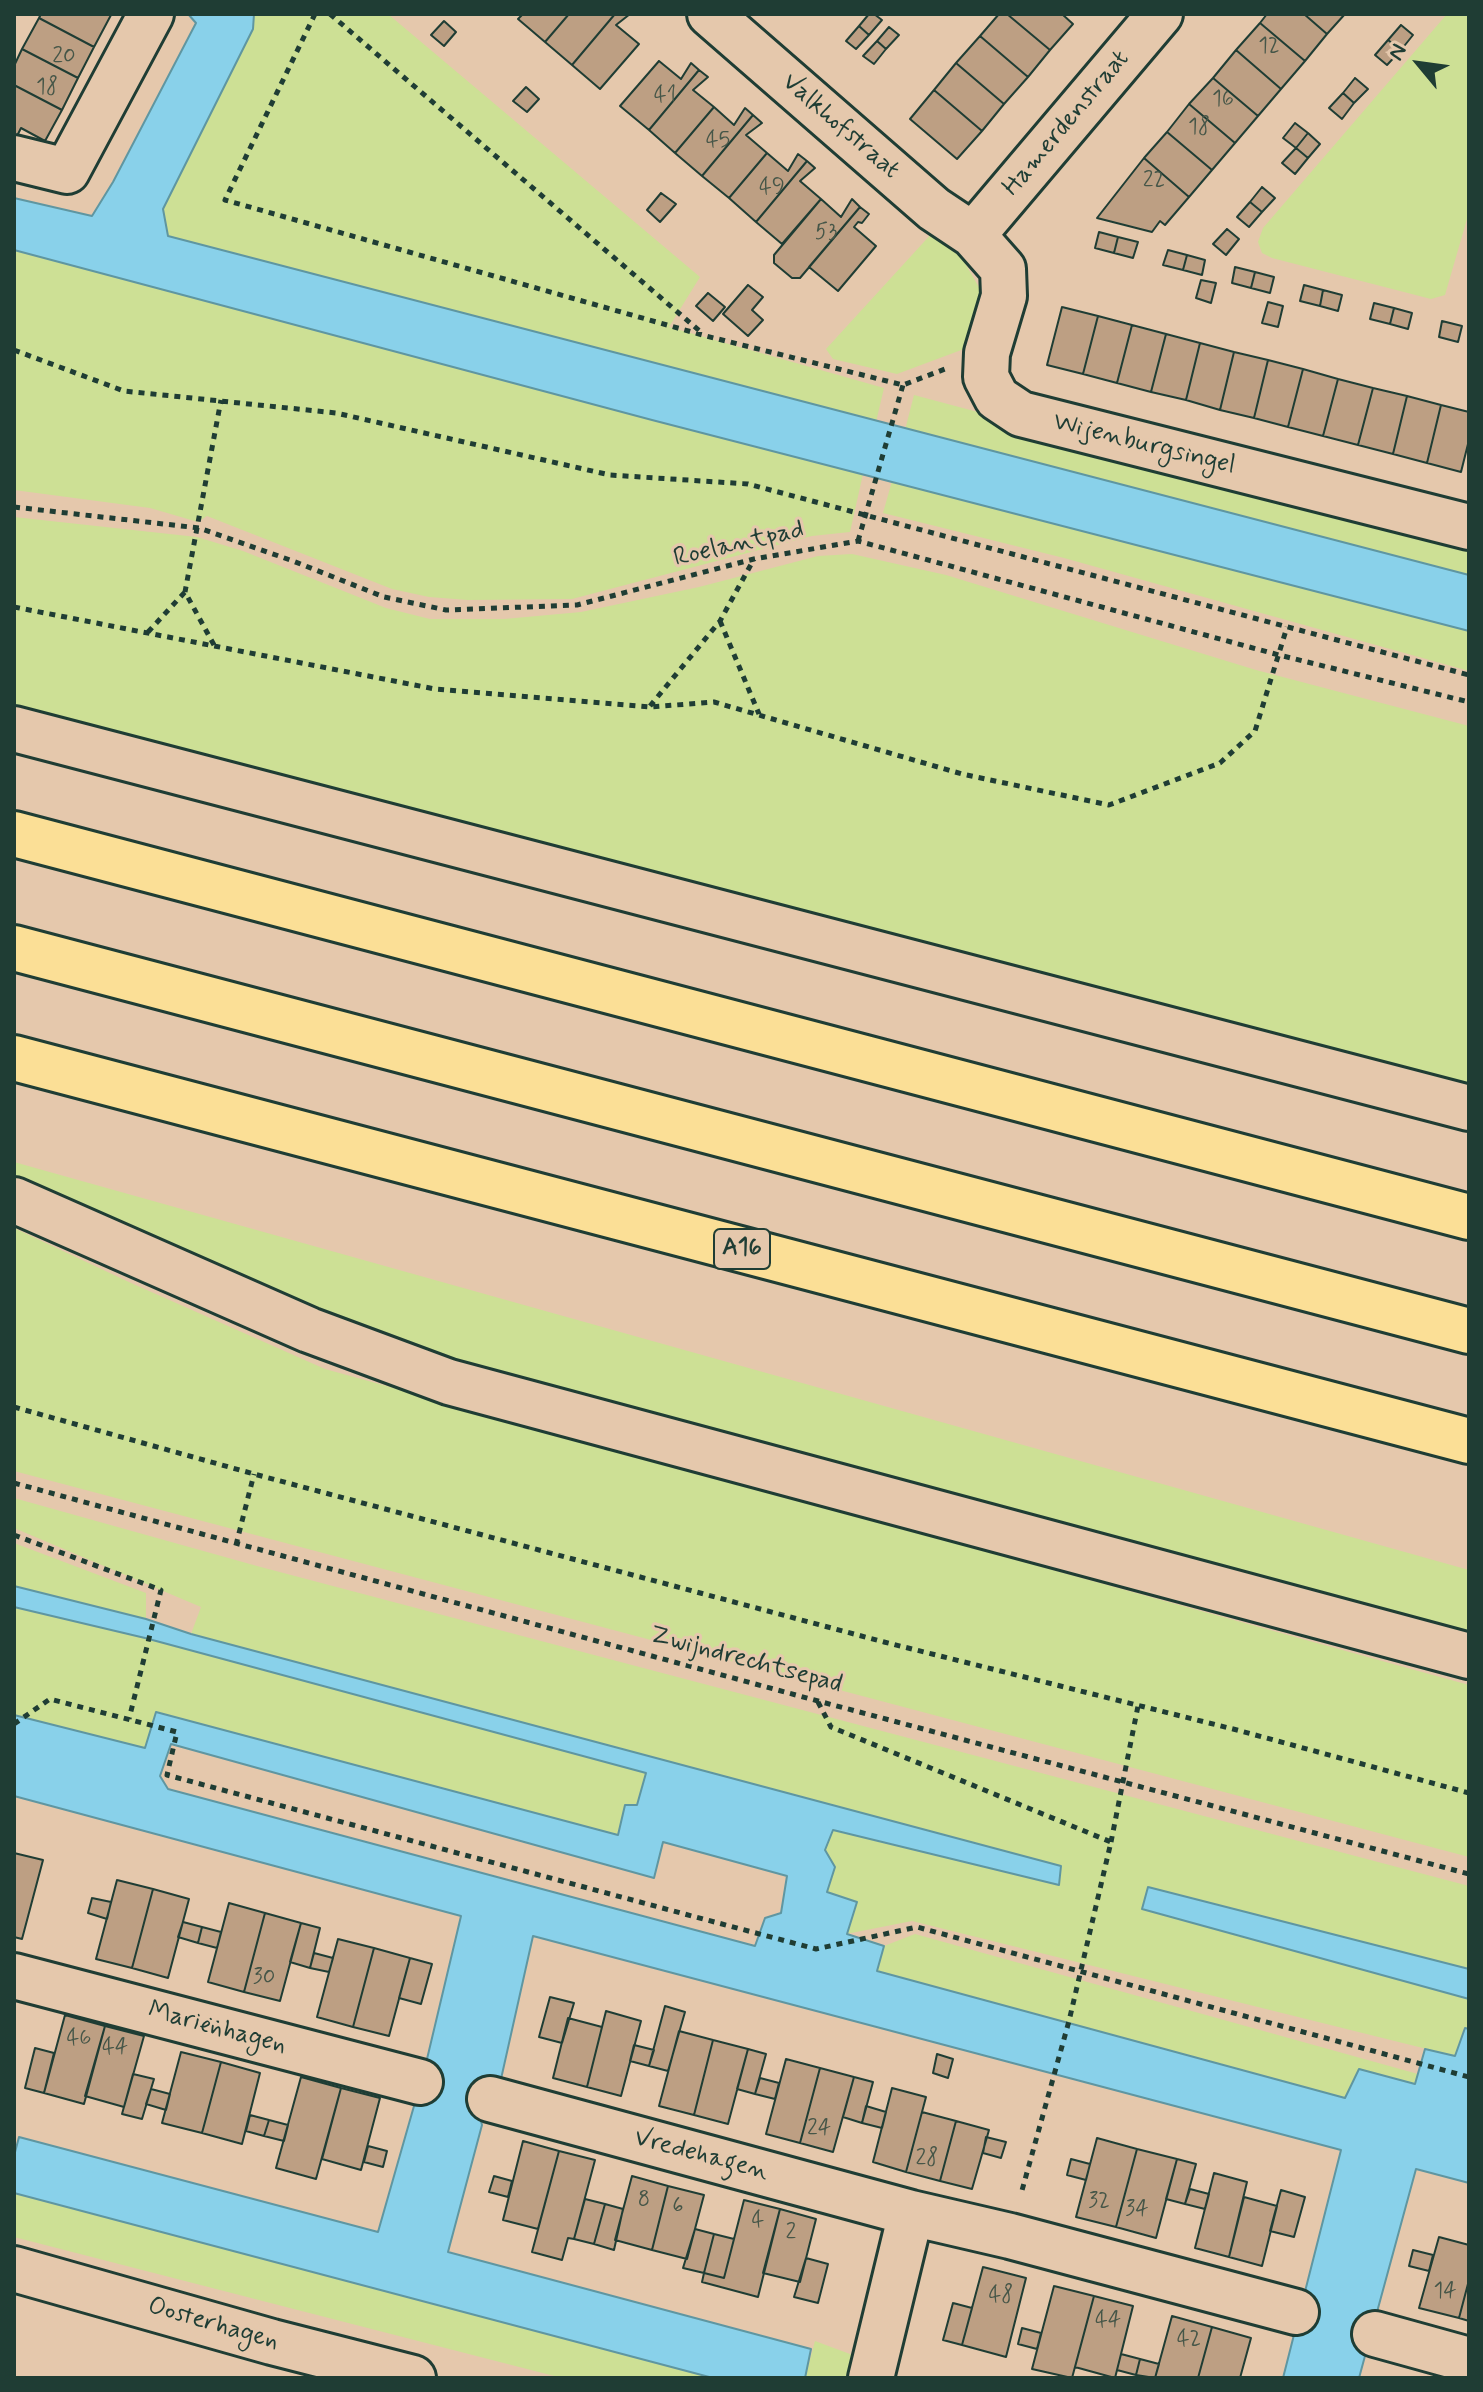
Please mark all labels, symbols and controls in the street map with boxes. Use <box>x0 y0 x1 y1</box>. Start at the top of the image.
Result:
north arrow <box>1379 24 1459 104</box>
house number: 12 <box>1258 34 1280 60</box>
text: N <box>1382 39 1414 66</box>
house number: 20 <box>52 44 76 70</box>
street label: Hamerdenstraat <box>997 45 1137 203</box>
street label: Valkhofstraat <box>775 67 905 187</box>
house number: 18 <box>36 75 58 101</box>
house number: 41 <box>654 83 676 109</box>
house number: 16 <box>1212 87 1234 113</box>
house number: 18 <box>1188 115 1210 141</box>
house number: 45 <box>706 128 730 154</box>
house number: 22 <box>1143 168 1165 194</box>
house number: 49 <box>759 175 785 201</box>
house number: 53 <box>815 220 837 246</box>
street label: Wijenburgsingel <box>1050 407 1238 483</box>
street label: Roelantpad <box>671 515 807 575</box>
road number: A16 <box>714 1229 770 1269</box>
street label: Zwijndrechtsepad <box>646 1620 846 1702</box>
house number: 30 <box>253 1965 275 1991</box>
street label: Mariënhagen <box>144 1996 290 2062</box>
house number: 46 <box>67 2026 91 2052</box>
house number: 44 <box>102 2035 128 2061</box>
house number: 24 <box>807 2116 831 2142</box>
street label: Vredehagen <box>630 2123 772 2189</box>
house number: 28 <box>916 2146 938 2172</box>
house number: 8 <box>638 2188 650 2214</box>
house number: 32 <box>1088 2189 1110 2215</box>
house number: 6 <box>672 2194 684 2220</box>
house number: 34 <box>1125 2197 1149 2223</box>
house number: 4 <box>752 2208 764 2234</box>
house number: 2 <box>786 2220 796 2246</box>
house number: 14 <box>1433 2279 1457 2305</box>
house number: 48 <box>989 2283 1013 2309</box>
street label: Oosterhagen <box>144 2291 282 2359</box>
house number: 44 <box>1095 2308 1121 2334</box>
house number: 42 <box>1177 2327 1201 2353</box>

